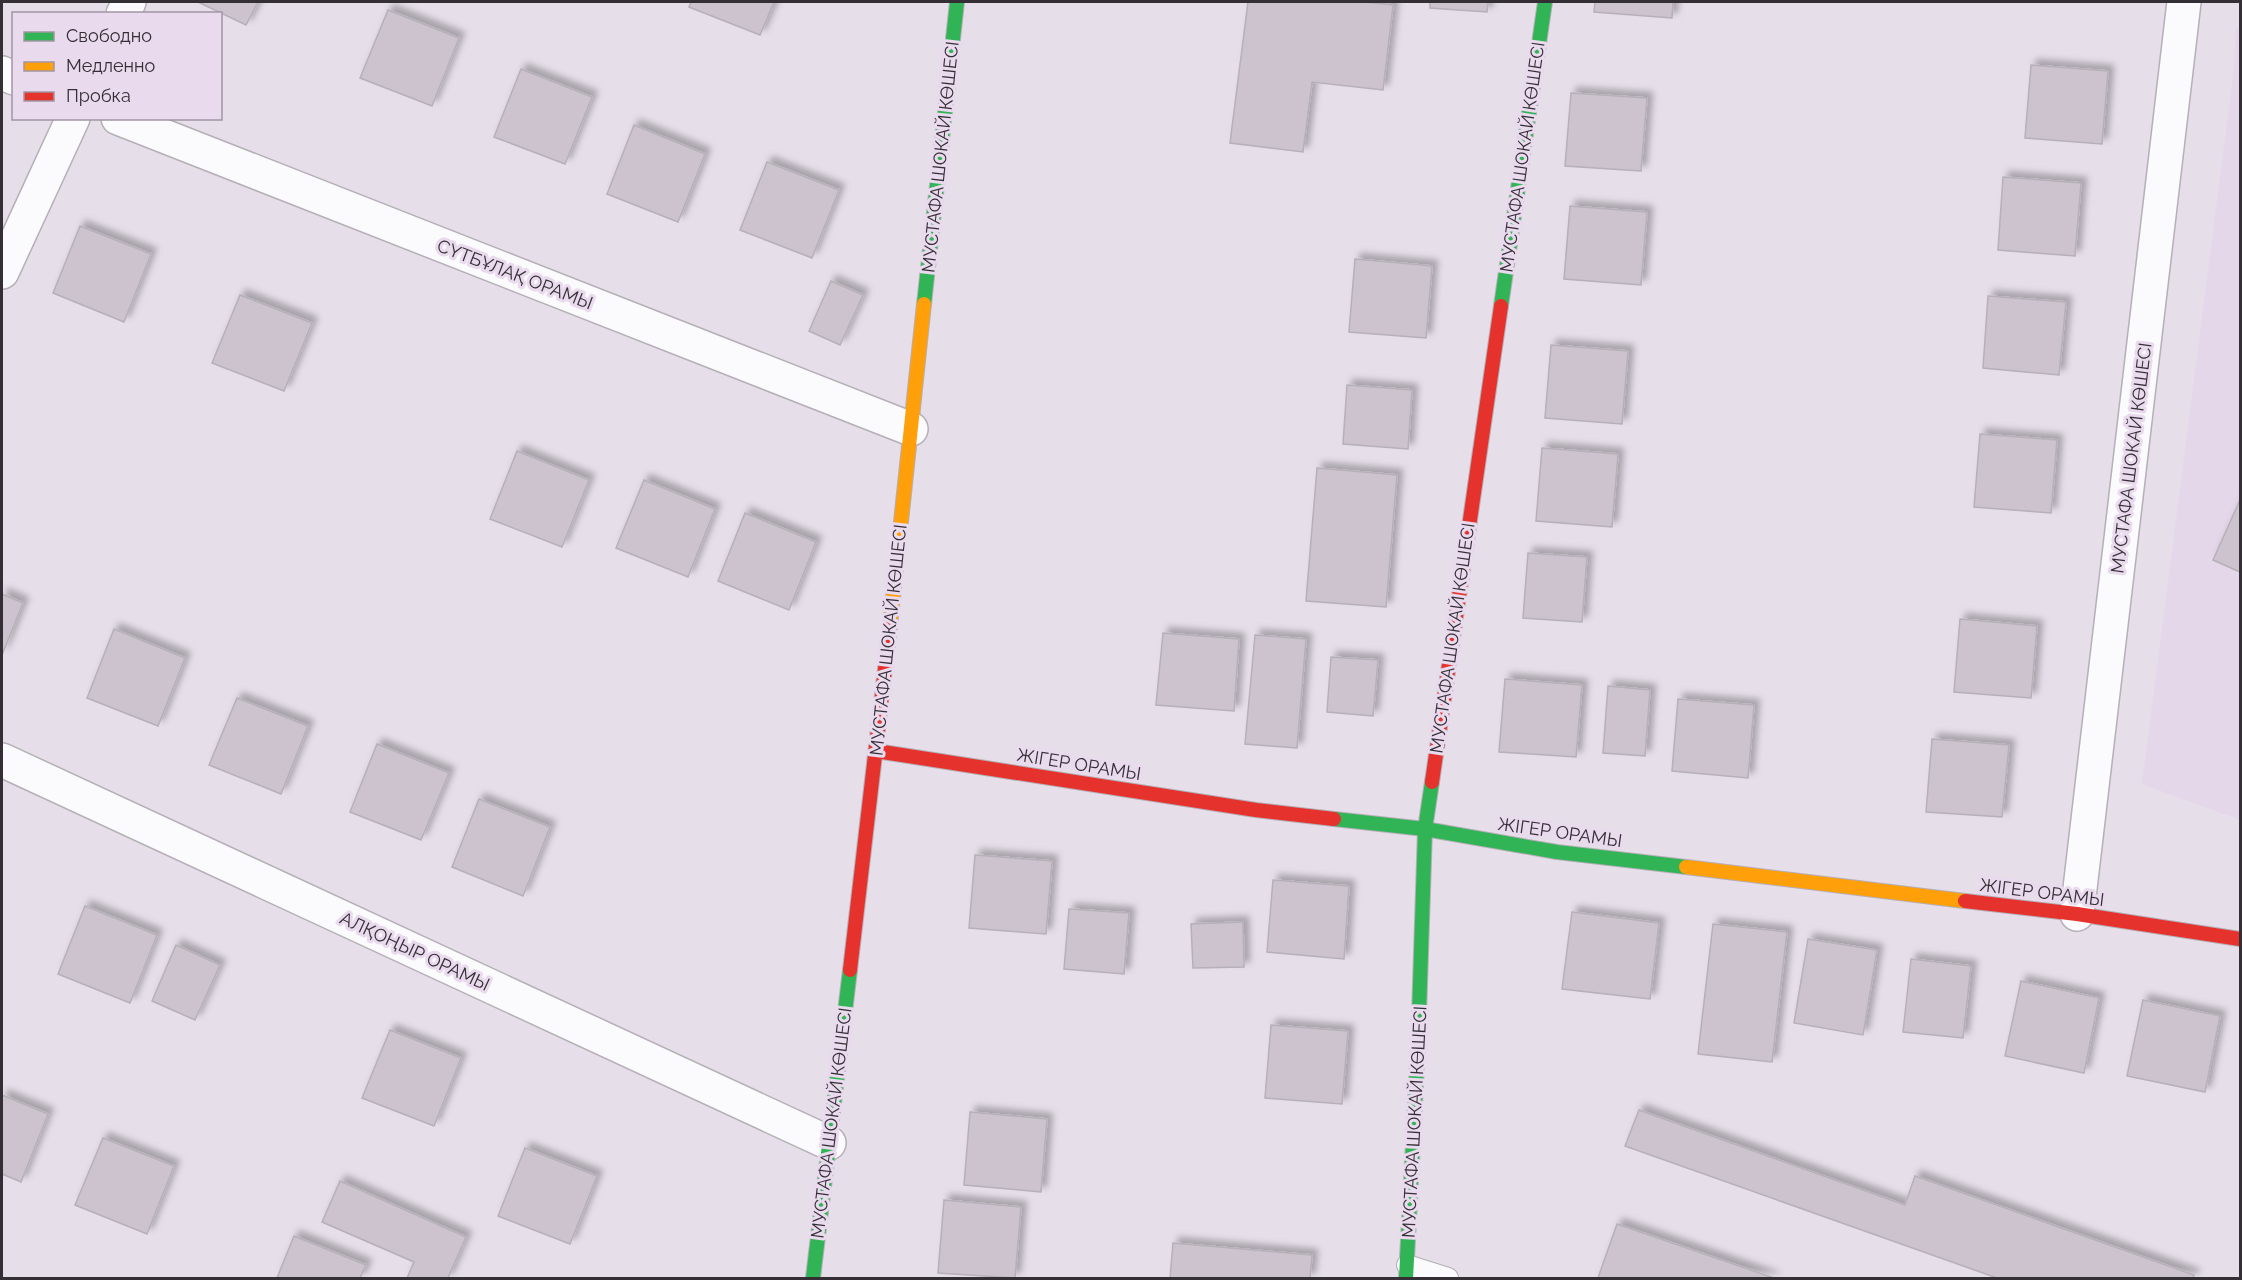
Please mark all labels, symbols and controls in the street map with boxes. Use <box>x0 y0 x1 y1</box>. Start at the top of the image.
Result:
legend <box>12 12 222 120</box>
text: Свободно <box>66 25 152 46</box>
street label: МУСТАФА ШОКАЙ КӨШЕСІ <box>917 40 963 274</box>
street label: МУСТАФА ШОКАЙ КӨШЕСІ <box>1495 40 1549 274</box>
text: Медленно <box>66 55 155 76</box>
text: Пробка <box>66 85 131 106</box>
street label: CҮТБҰЛАҚ ОРАМЫ <box>434 235 596 313</box>
street label: МУСТАФА ШОКАЙ КӨШЕСІ <box>2106 341 2156 575</box>
street label: МУСТАФА ШОКАЙ КӨШЕСІ <box>1425 521 1479 755</box>
street label: МУСТАФА ШОКАЙ КӨШЕСІ <box>865 523 911 757</box>
street label: ЖІГЕР ОРАМЫ <box>1015 744 1143 784</box>
street label: ЖІГЕР ОРАМЫ <box>1496 813 1624 851</box>
street label: ЖІГЕР ОРАМЫ <box>1979 874 2105 910</box>
street label: АЛҚОҢЫР ОРАМЫ <box>337 907 493 995</box>
street label: МУСТАФА ШОКАЙ КӨШЕСІ <box>1397 1005 1431 1239</box>
street label: МУСТАФА ШОКАЙ КӨШЕСІ <box>806 1006 856 1240</box>

